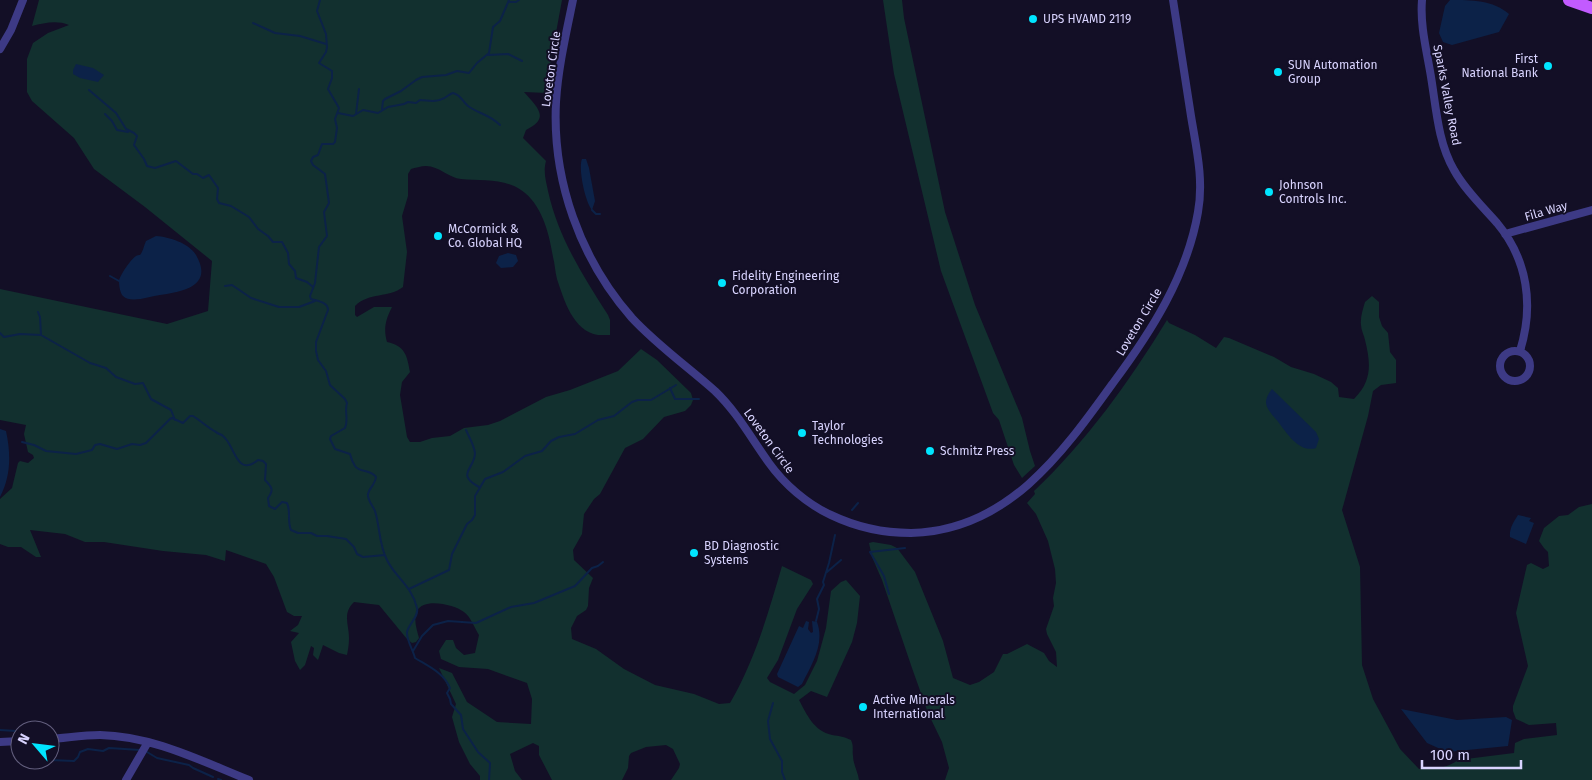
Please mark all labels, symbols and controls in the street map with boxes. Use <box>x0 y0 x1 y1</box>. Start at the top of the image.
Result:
place label: UPS HVAMD 2119 <box>1043 12 1131 26</box>
marker: UPS HVAMD 2119 <box>1027 13 1039 25</box>
street label: Loveton Circle <box>539 30 563 108</box>
street label: Sparks Valley Road <box>1430 43 1464 147</box>
place label: First National Bank <box>1461 52 1539 80</box>
place label: SUN Automation Group <box>1288 58 1377 86</box>
marker: First National Bank <box>1542 60 1554 72</box>
marker: SUN Automation Group <box>1272 66 1284 78</box>
place label: Johnson Controls Inc. <box>1279 178 1347 206</box>
marker: Johnson Controls Inc. <box>1263 186 1275 198</box>
street label: Fila Way <box>1523 198 1569 224</box>
place label: McCormick & Co. Global HQ <box>448 222 522 250</box>
marker: McCormick & Co. Global HQ <box>432 230 444 242</box>
place label: Fidelity Engineering Corporation <box>732 269 840 297</box>
marker: Fidelity Engineering Corporation <box>716 277 728 289</box>
street label: Loveton Circle <box>1113 286 1165 358</box>
street label: Loveton Circle <box>741 406 797 476</box>
place label: Taylor Technologies <box>812 419 884 447</box>
marker: Taylor Technologies <box>796 427 808 439</box>
place label: Schmitz Press <box>940 444 1015 458</box>
marker: Schmitz Press <box>924 445 936 457</box>
place label: BD Diagnostic Systems <box>704 539 779 567</box>
marker: BD Diagnostic Systems <box>688 547 700 559</box>
place label: Active Minerals International <box>873 693 955 721</box>
marker: Active Minerals International <box>857 701 869 713</box>
north arrow <box>10 720 60 770</box>
text: N <box>14 731 34 747</box>
scale bar <box>1422 738 1521 770</box>
text: 100 m <box>1430 746 1470 764</box>

